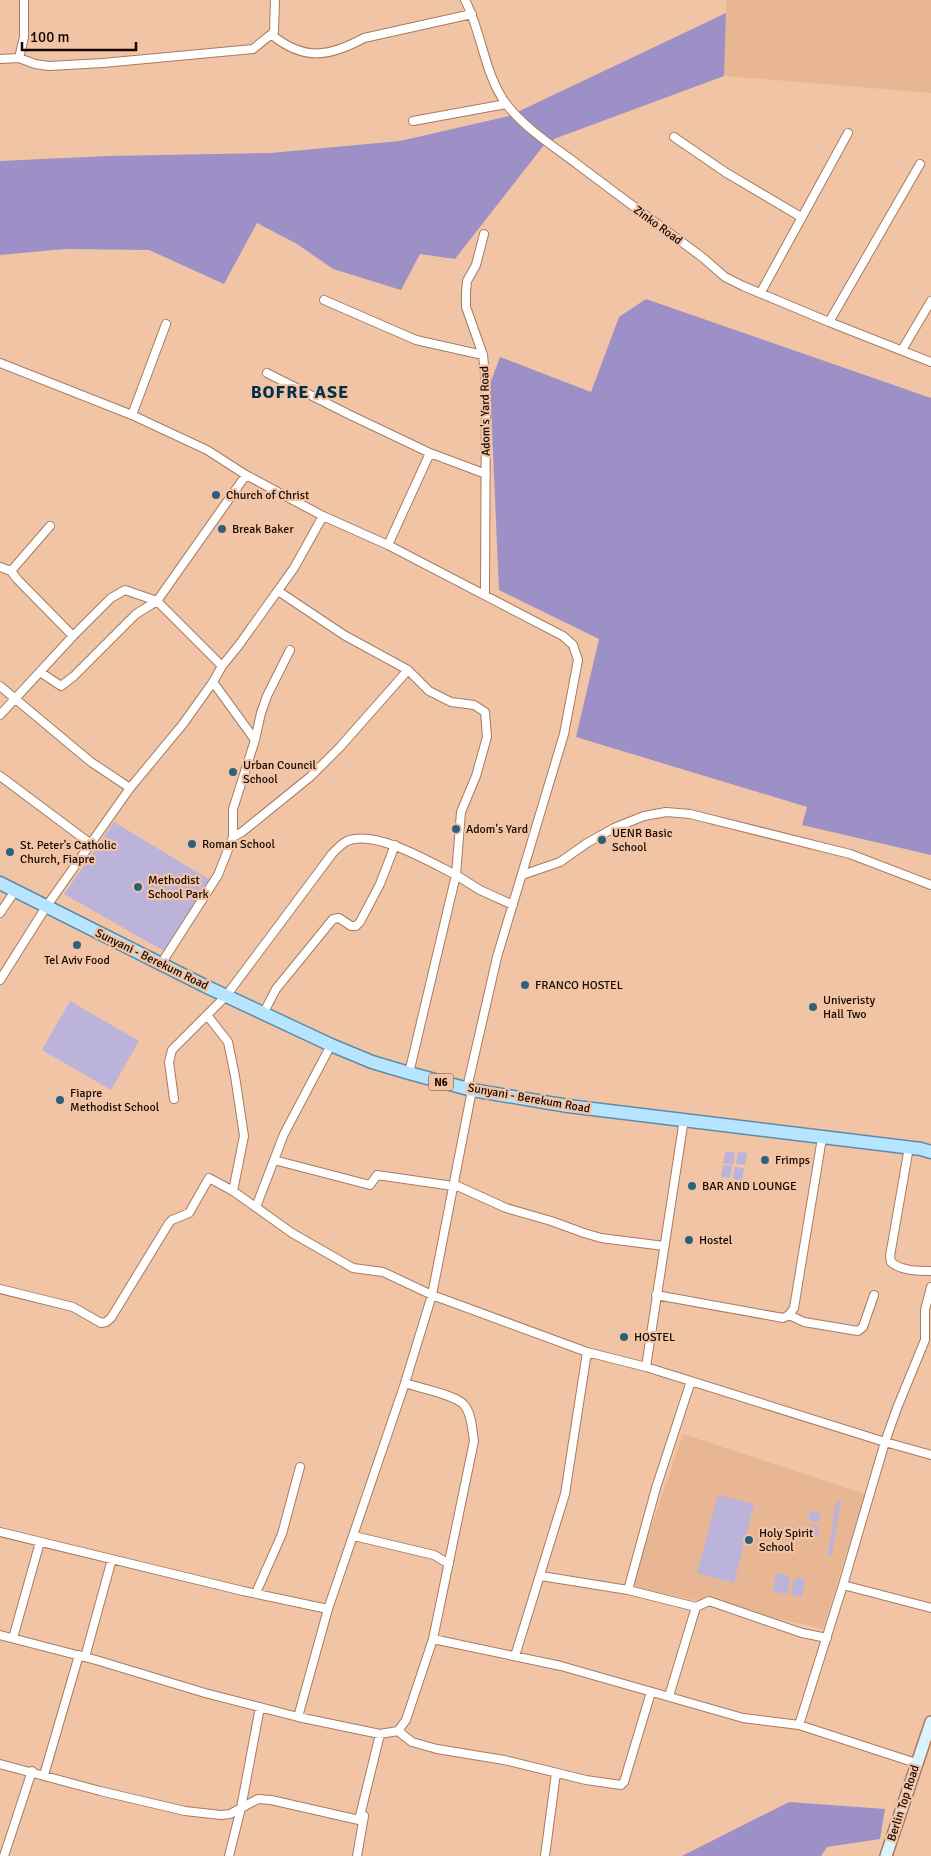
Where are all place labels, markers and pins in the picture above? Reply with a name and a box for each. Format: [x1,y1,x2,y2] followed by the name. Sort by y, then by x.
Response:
[226,488,309,503] place label: Church of Christ
[210,489,222,501] marker: Church of Christ
[232,522,294,537] place label: Break Baker
[216,523,228,535] marker: Break Baker
[243,758,317,787] place label: Urban Council School
[227,766,239,778] marker: Urban Council School
[466,822,528,837] place label: Adom's Yard
[450,823,462,835] marker: Adom's Yard
[612,826,673,855] place label: UENR Basic School
[596,834,608,846] marker: UENR Basic School
[202,837,275,852] place label: Roman School
[20,838,117,867] place label: St. Peter's Catholic Church, Fiapre
[186,838,198,850] marker: Roman School
[4,846,16,858] marker: St. Peter's Catholic Church, Fiapre
[148,873,209,902] place label: Methodist School Park
[132,881,144,893] marker: Methodist School Park
[71,939,83,951] marker: Tel Aviv Food
[44,953,110,968] place label: Tel Aviv Food
[535,978,623,993] place label: FRANCO HOSTEL
[519,979,531,991] marker: FRANCO HOSTEL
[823,993,875,1022] place label: Univeristy Hall Two
[807,1001,819,1013] marker: Univeristy Hall Two
[70,1086,160,1115] place label: Fiapre Methodist School
[54,1094,66,1106] marker: Fiapre Methodist School
[775,1153,810,1168] place label: Frimps
[759,1154,771,1166] marker: Frimps
[702,1179,797,1194] place label: BAR AND LOUNGE
[686,1180,698,1192] marker: BAR AND LOUNGE
[699,1233,733,1248] place label: Hostel
[683,1234,695,1246] marker: Hostel
[634,1330,675,1345] place label: HOSTEL
[618,1331,630,1343] marker: HOSTEL
[759,1526,813,1555] place label: Holy Spirit School
[743,1534,755,1546] marker: Holy Spirit School

